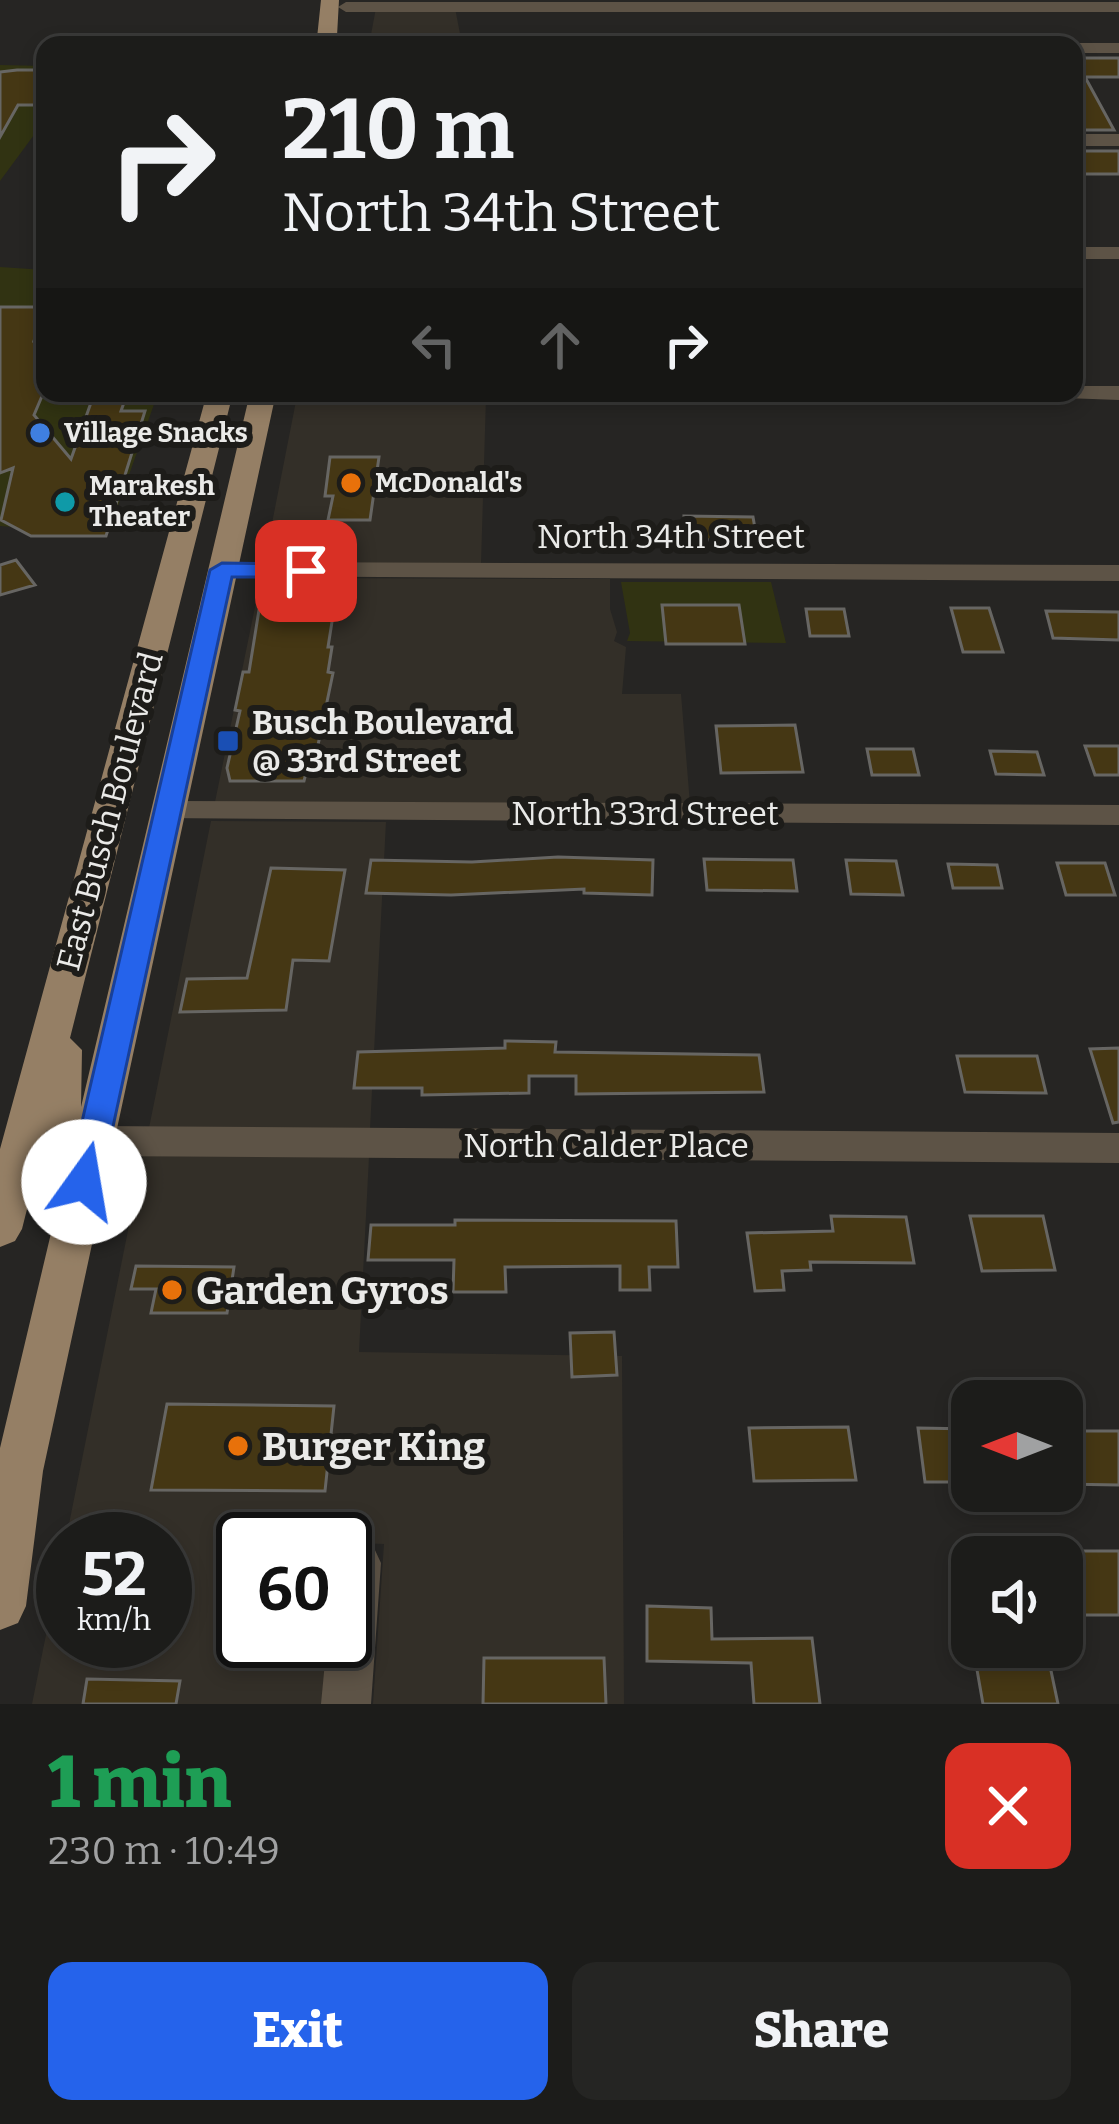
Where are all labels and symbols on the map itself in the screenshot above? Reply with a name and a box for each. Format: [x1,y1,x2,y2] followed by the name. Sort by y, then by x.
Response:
[64,417,248,449] place label: Village Snacks
[27,420,53,446] marker: Village Snacks
[375,467,522,499] place label: McDonald's
[89,470,215,533] place label: Marakesh Theater
[338,470,364,496] marker: McDonald's
[52,489,78,515] marker: Marakesh Theater
[537,517,805,557] street label: North 34th Street
[255,520,357,622] pin
[48,648,172,975] street label: East Busch Boulevard
[252,703,514,781] place label: Busch Boulevard @ 33rd Street
[215,728,241,754] marker: Busch Boulevard @ 33rd Street
[511,794,779,834] street label: North 33rd Street
[21,1119,147,1245] position arrow
[463,1126,749,1166] street label: North Calder Place
[196,1268,449,1314] place label: Garden Gyros
[159,1277,185,1303] marker: Garden Gyros
[951,1380,1083,1512] north arrow
[262,1424,485,1470] place label: Burger King
[225,1433,251,1459] marker: Burger King
[216,1512,372,1668] speed limit sign: 60

